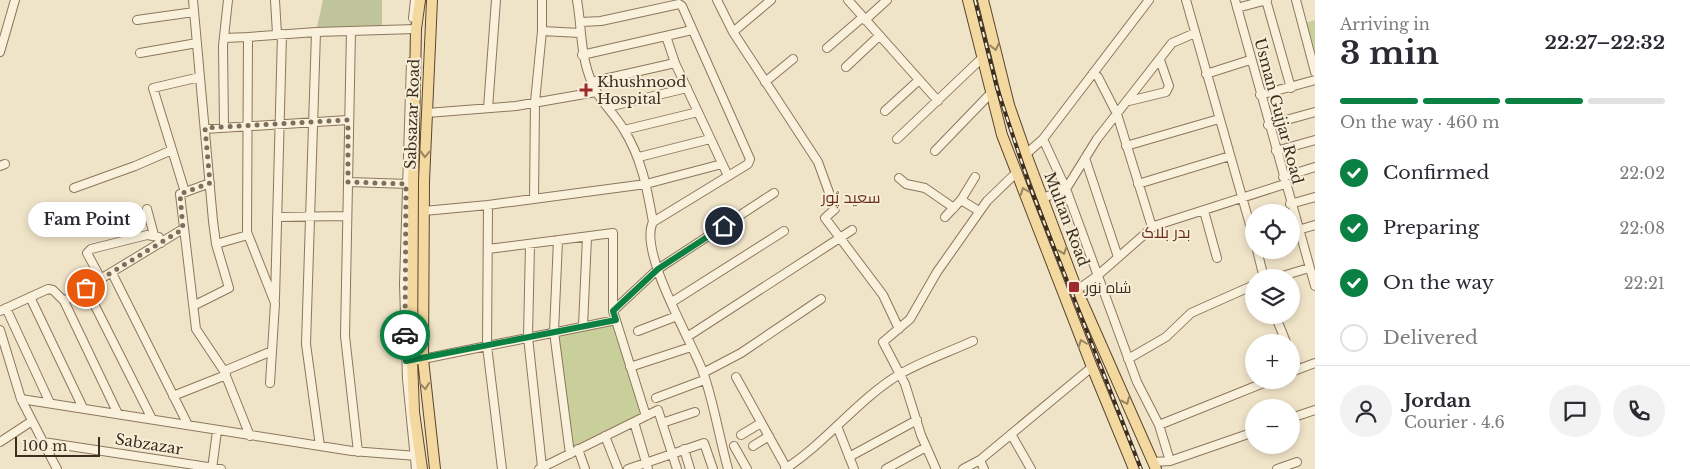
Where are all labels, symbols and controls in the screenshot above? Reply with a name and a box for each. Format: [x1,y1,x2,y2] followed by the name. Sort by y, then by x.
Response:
[1340,14,1430,34] text: Arriving in
[1545,31,1665,54] text: 22:27–22:32
[1340,33,1439,73] text: 3 min
[1250,36,1308,186] street label: Usman Gujjar Road
[989,43,1000,52] one-way arrow
[401,58,423,170] street label: Sabsazar Road
[597,72,686,108] place label: Khushnood Hospital
[579,83,593,97] marker: Khushnood Hospital
[1340,112,1499,132] text: On the way · 460 m
[420,150,431,158] one-way arrow
[1340,159,1368,187] icon: check
[1383,161,1489,184] text: Confirmed
[1619,163,1665,183] text: 22:02
[1040,169,1094,269] street label: Multan Road
[821,187,881,209] district label: سعید پُور
[1020,187,1030,196] one-way arrow
[27,203,145,238] callout: Fam Point
[1245,204,1300,454] map controls
[1245,204,1300,259] button: locate
[703,205,745,247] pin
[44,209,130,229] text: Fam Point
[710,212,738,240] icon: home
[1340,214,1368,242] icon: check
[1383,216,1479,239] text: Preparing
[1620,218,1665,238] text: 22:08
[1141,222,1191,242] district label: بدر بلاک
[1057,246,1067,255] one-way arrow
[65,267,107,309] pin
[1245,269,1300,324] button: layers
[1340,269,1368,297] icon: check
[1383,271,1494,294] text: On the way
[1624,273,1665,293] text: 22:21
[72,274,100,302] icon: bag
[1084,278,1132,297] place label: شاہ نور
[1067,280,1081,294] marker: شاہ نور
[380,310,430,360] courier
[391,321,419,349] icon: car
[1383,326,1478,349] text: Delivered
[1245,334,1300,389] button: +
[1078,339,1088,348] one-way arrow
[419,382,430,390] one-way arrow
[1340,385,1392,437] button: person
[1549,385,1601,437] button: chat
[1613,385,1665,437] button: phone
[1404,389,1471,412] text: Jordan
[1120,396,1131,405] one-way arrow
[1245,399,1300,454] button: −
[1404,412,1505,432] text: Courier · 4.6
[114,429,185,459] street label: Sabzazar
[15,434,100,457] scale bar
[22,437,67,455] text: 100 m

